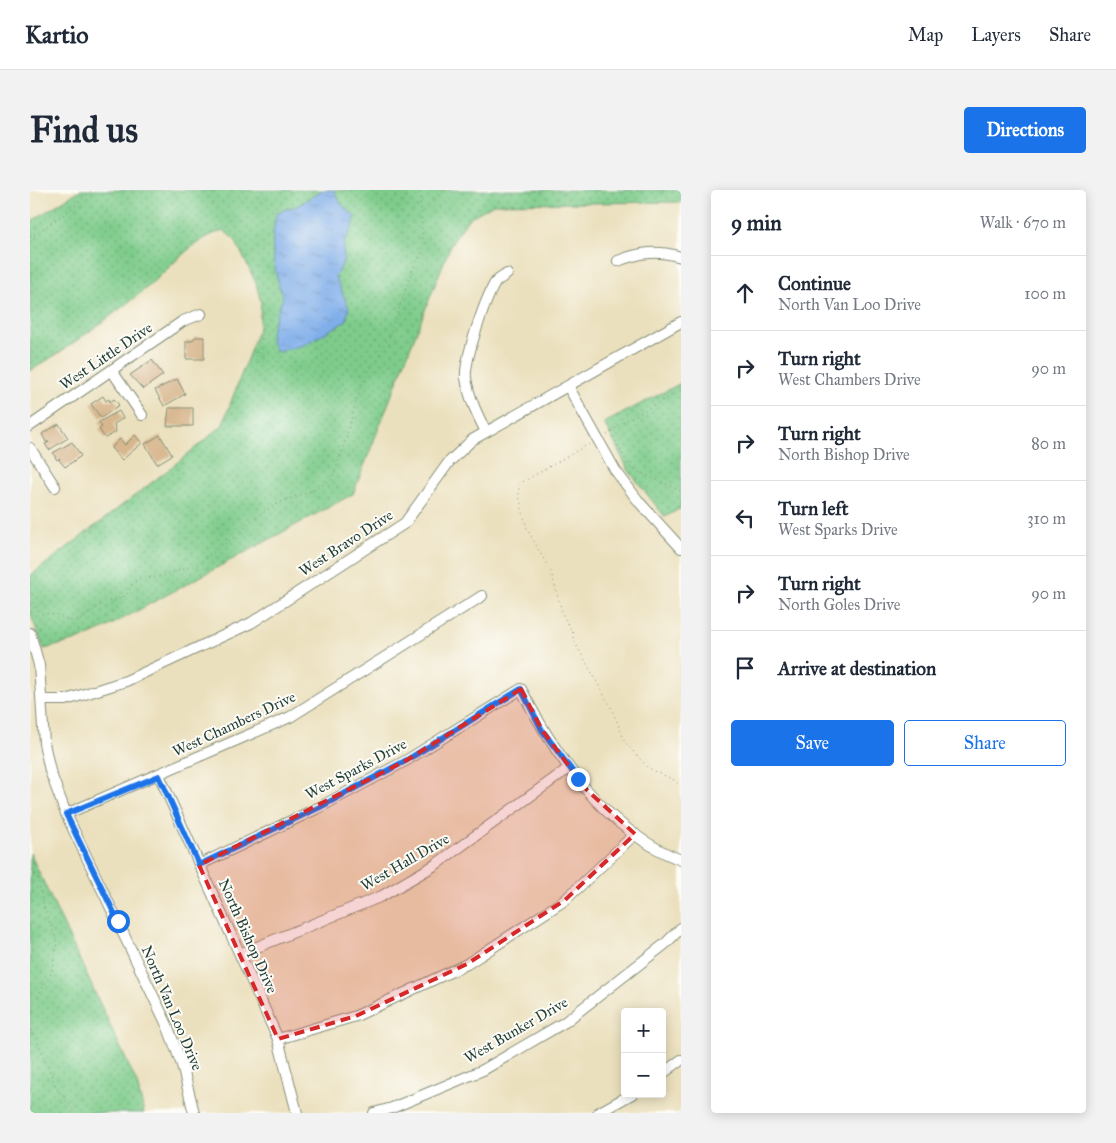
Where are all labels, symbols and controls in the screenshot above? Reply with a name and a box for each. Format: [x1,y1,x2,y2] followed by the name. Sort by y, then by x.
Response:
[25,20,88,50] text: Kartio
[908,24,943,46] text: Map
[971,24,1021,46] text: Layers
[1049,24,1091,46] text: Share
[964,107,1086,153] button: Directions
[30,109,138,152] text: Find us
[731,210,782,236] text: 9 min
[980,213,1066,232] text: Walk · 670 m
[778,272,851,295] text: Continue
[731,279,759,307] icon: ahead
[1024,284,1066,303] text: 100 m
[778,295,921,314] text: North Van Loo Drive
[56,318,156,394] street label: West Little Drive
[778,347,861,370] text: Turn right
[731,354,759,382] icon: right
[1031,359,1066,378] text: 90 m
[778,370,921,389] text: West Chambers Drive
[778,422,861,445] text: Turn right
[731,429,759,457] icon: right
[1031,434,1066,453] text: 80 m
[778,445,910,464] text: North Bishop Drive
[778,497,848,520] text: Turn left
[731,504,759,532] icon: left
[296,506,396,580] street label: West Bravo Drive
[1027,509,1066,528] text: 310 m
[778,520,898,539] text: West Sparks Drive
[778,572,861,595] text: Turn right
[731,579,759,607] icon: right
[1031,584,1066,603] text: 90 m
[778,595,900,614] text: North Goles Drive
[731,654,759,682] icon: arrive
[778,657,936,680] text: Arrive at destination
[170,688,298,760] street label: West Chambers Drive
[731,720,894,766] button: Save
[904,720,1066,766] button: Share
[302,735,410,803] street label: West Sparks Drive
[567,768,590,791] route end
[358,829,452,895] street label: West Hall Drive
[215,876,281,996] street label: North Bishop Drive
[107,910,130,933] route start
[138,943,206,1073] street label: North Van Loo Drive
[461,993,571,1067] street label: West Bunker Drive
[621,1008,666,1098] map controls
[621,1008,666,1053] button: +
[621,1053,666,1098] button: −

